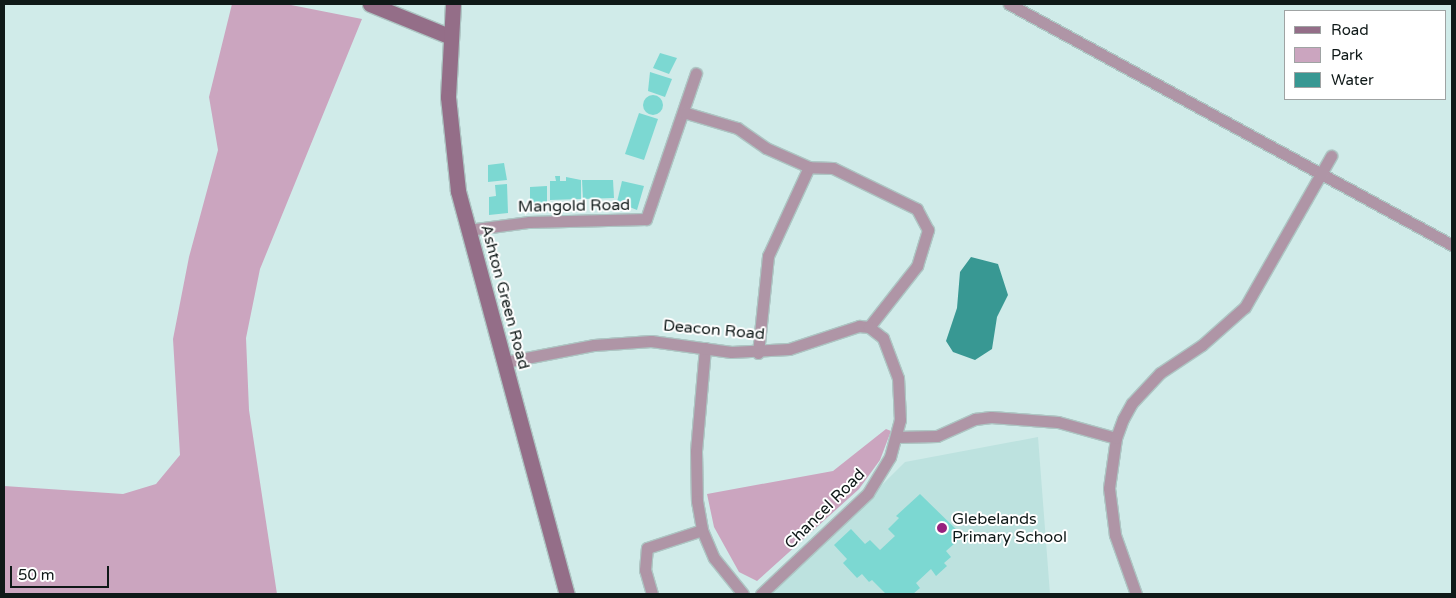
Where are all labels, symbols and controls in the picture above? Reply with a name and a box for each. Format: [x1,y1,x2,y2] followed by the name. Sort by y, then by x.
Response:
[1284,10,1446,100] legend
[1331,21,1369,39] text: Road
[1331,46,1363,64] text: Park
[1331,71,1374,89] text: Water
[518,195,630,217] street label: Mangold Road
[476,223,534,371] street label: Ashton Green Road
[662,316,766,344] street label: Deacon Road
[781,465,869,553] street label: Chancel Road
[952,509,1067,547] place label: Glebelands Primary School
[936,522,948,534] marker: Glebelands Primary School
[12,556,111,588] scale bar
[18,566,55,584] text: 50 m

